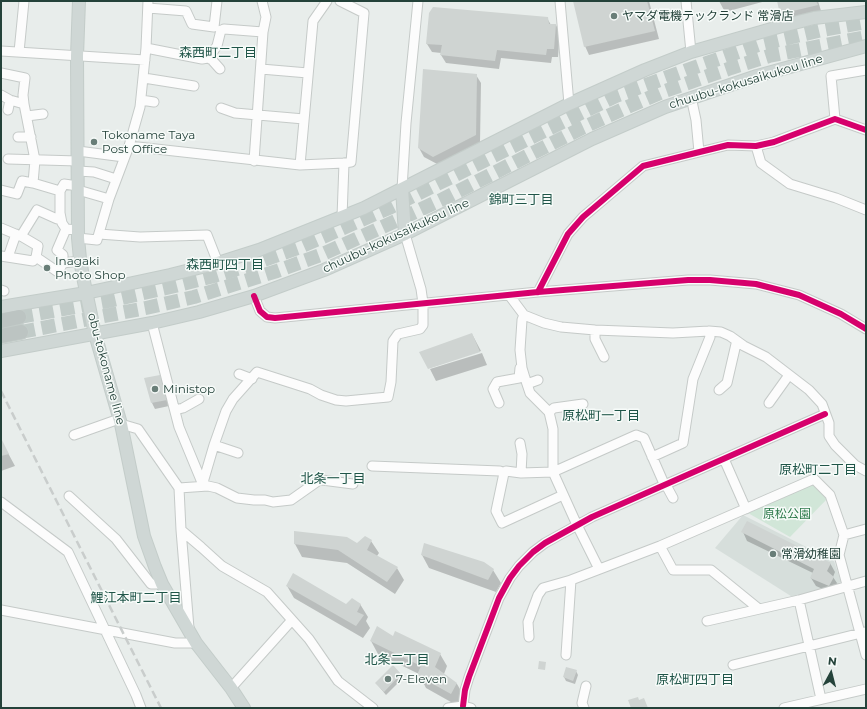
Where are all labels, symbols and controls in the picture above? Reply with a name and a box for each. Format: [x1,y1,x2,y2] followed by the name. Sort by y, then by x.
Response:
[622,9,793,23] place label: ヤマダ電機テックランド 常滑店
[609,11,619,21] marker: ヤマダ電機テックランド 常滑店
[179,45,257,61] district label: 森西町二丁目
[667,52,825,112] street label: chuubu-kokusaikukou line
[102,128,195,156] place label: Tokoname Taya Post Office
[89,137,99,147] marker: Tokoname Taya Post Office
[489,192,553,208] district label: 錦町三丁目
[320,196,472,276] street label: chuubu-kokusaikukou line
[55,254,126,282] place label: Inagaki Photo Shop
[186,257,264,273] district label: 森西町四丁目
[42,263,52,273] marker: Inagaki Photo Shop
[84,312,128,426] street label: obu-tokoname line
[163,382,215,396] place label: Ministop
[150,384,160,394] marker: Ministop
[562,408,640,424] district label: 原松町一丁目
[779,462,857,478] district label: 原松町二丁目
[301,471,365,487] district label: 北条一丁目
[763,507,811,521] park label: 原松公園
[781,547,841,561] place label: 常滑幼稚園
[768,549,778,559] marker: 常滑幼稚園
[91,590,181,606] district label: 鯉江本町二丁目
[365,652,429,668] district label: 北条二丁目
[811,653,851,693] north arrow
[827,654,838,669] text: N
[396,672,447,686] place label: 7-Eleven
[656,672,734,688] district label: 原松町四丁目
[383,674,393,684] marker: 7-Eleven

